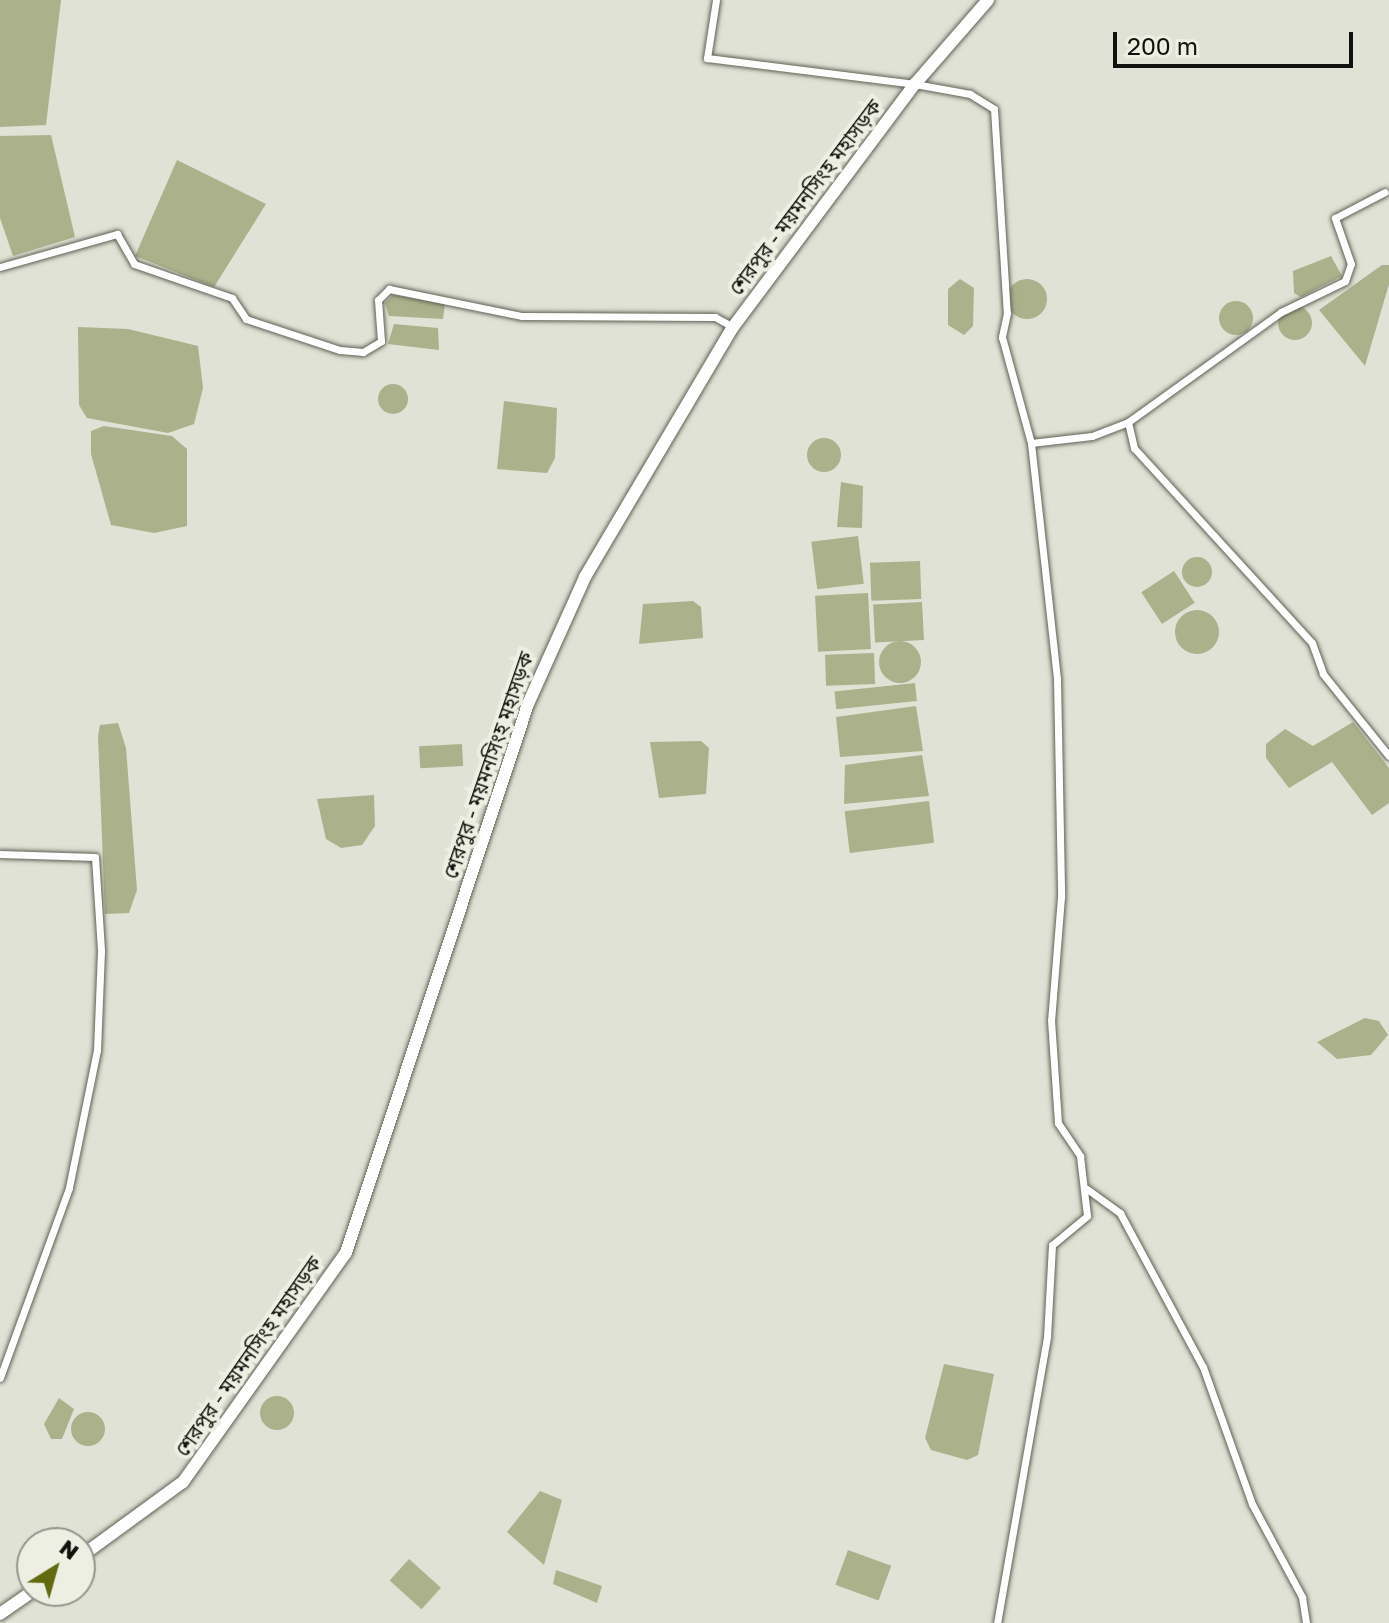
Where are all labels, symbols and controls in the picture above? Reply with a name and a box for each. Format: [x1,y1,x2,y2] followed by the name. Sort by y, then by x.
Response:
[1117,16,1357,66] scale bar
[1127,31,1198,60] text: 200 m
[724,95,886,299] street label: শেরপুর - ময়মনসিংহ মহাসড়ক
[438,649,538,881] street label: শেরপুর - ময়মনসিংহ মহাসড়ক
[170,1252,326,1460] street label: শেরপুর - ময়মনসিংহ মহাসড়ক
[16,1527,96,1607] north arrow
[55,1533,84,1565] text: N

